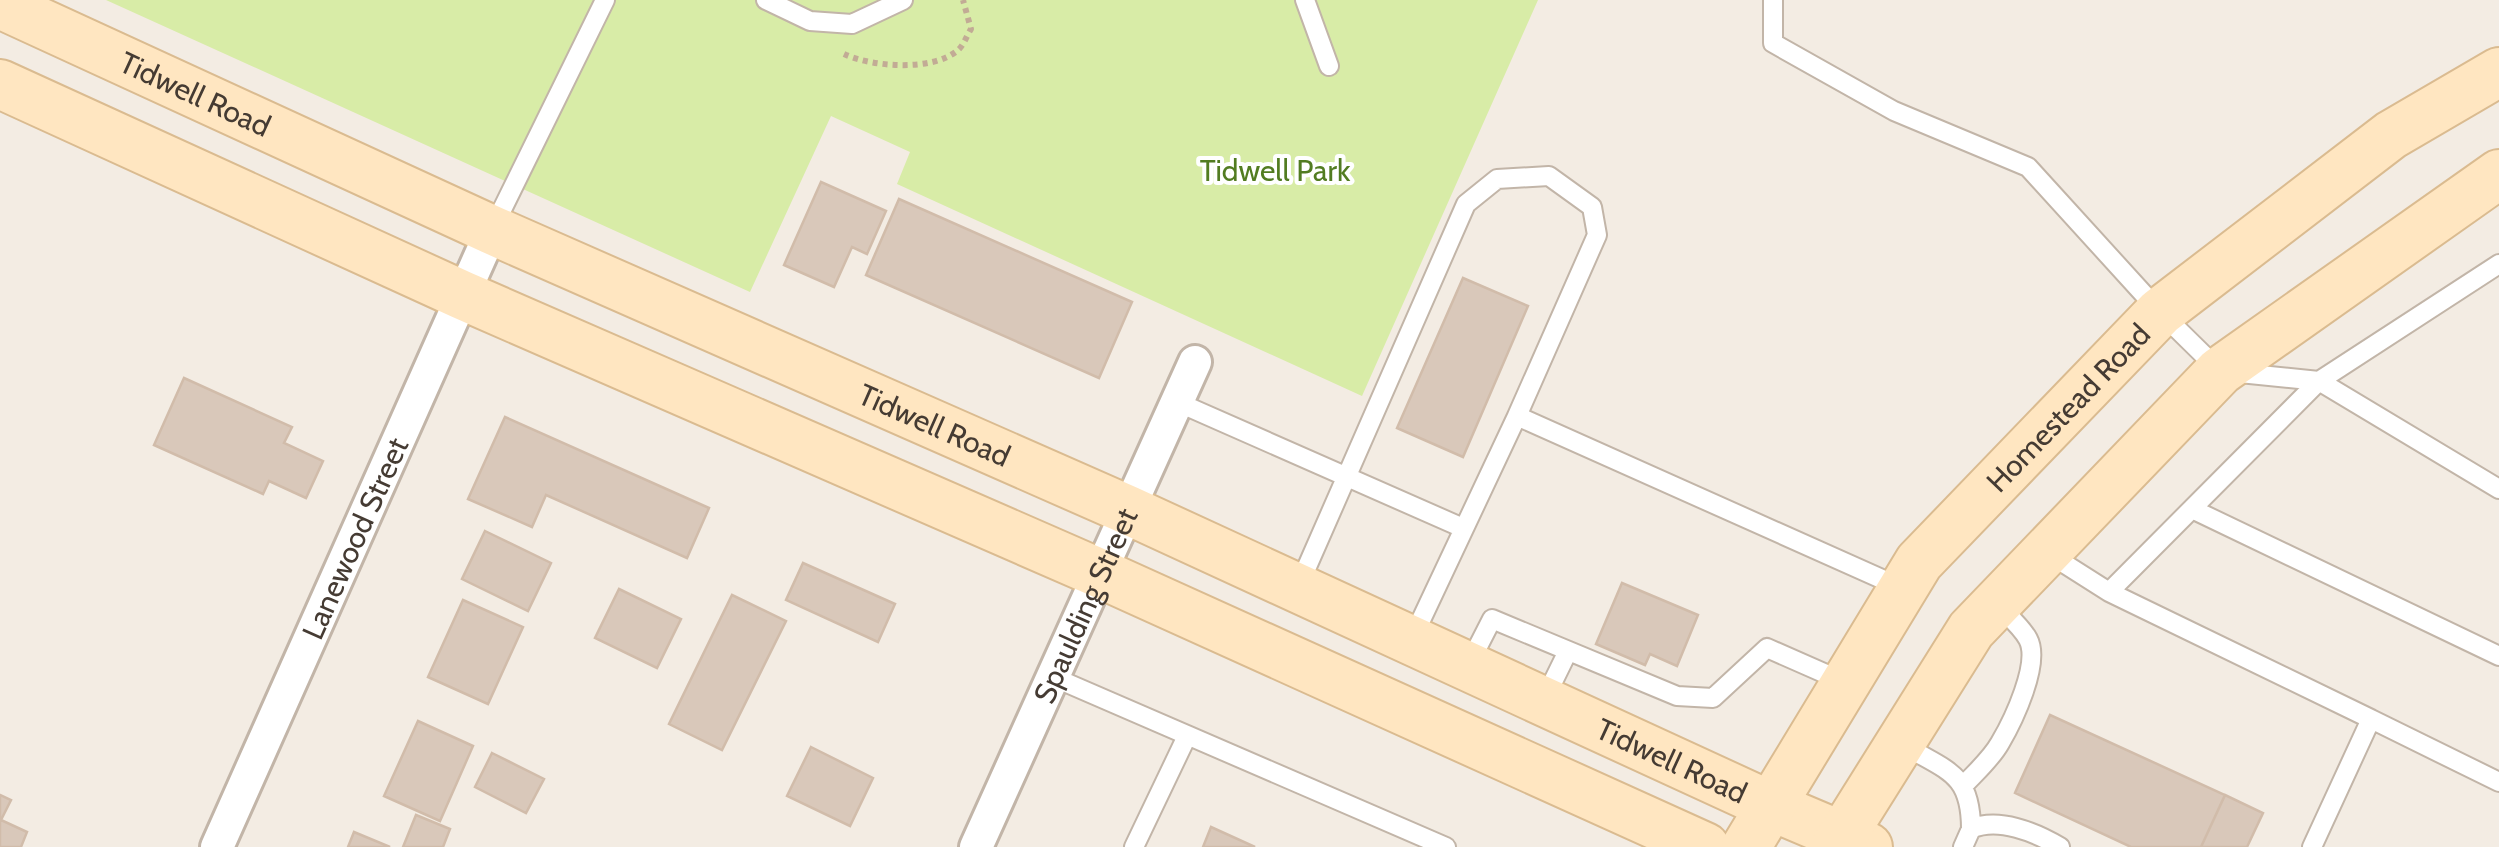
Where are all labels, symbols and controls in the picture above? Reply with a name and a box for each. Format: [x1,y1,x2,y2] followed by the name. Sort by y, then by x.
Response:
[114,43,277,144] street label: Tidwell Road
[1200,152,1351,189] park label: Tidwell Park
[1978,316,2157,499] street label: Homestead Road
[853,375,1016,474] street label: Tidwell Road
[294,432,416,645] street label: Lanewood Street
[1025,502,1145,709] street label: Spaulding Street
[1591,710,1753,811] street label: Tidwell Road

